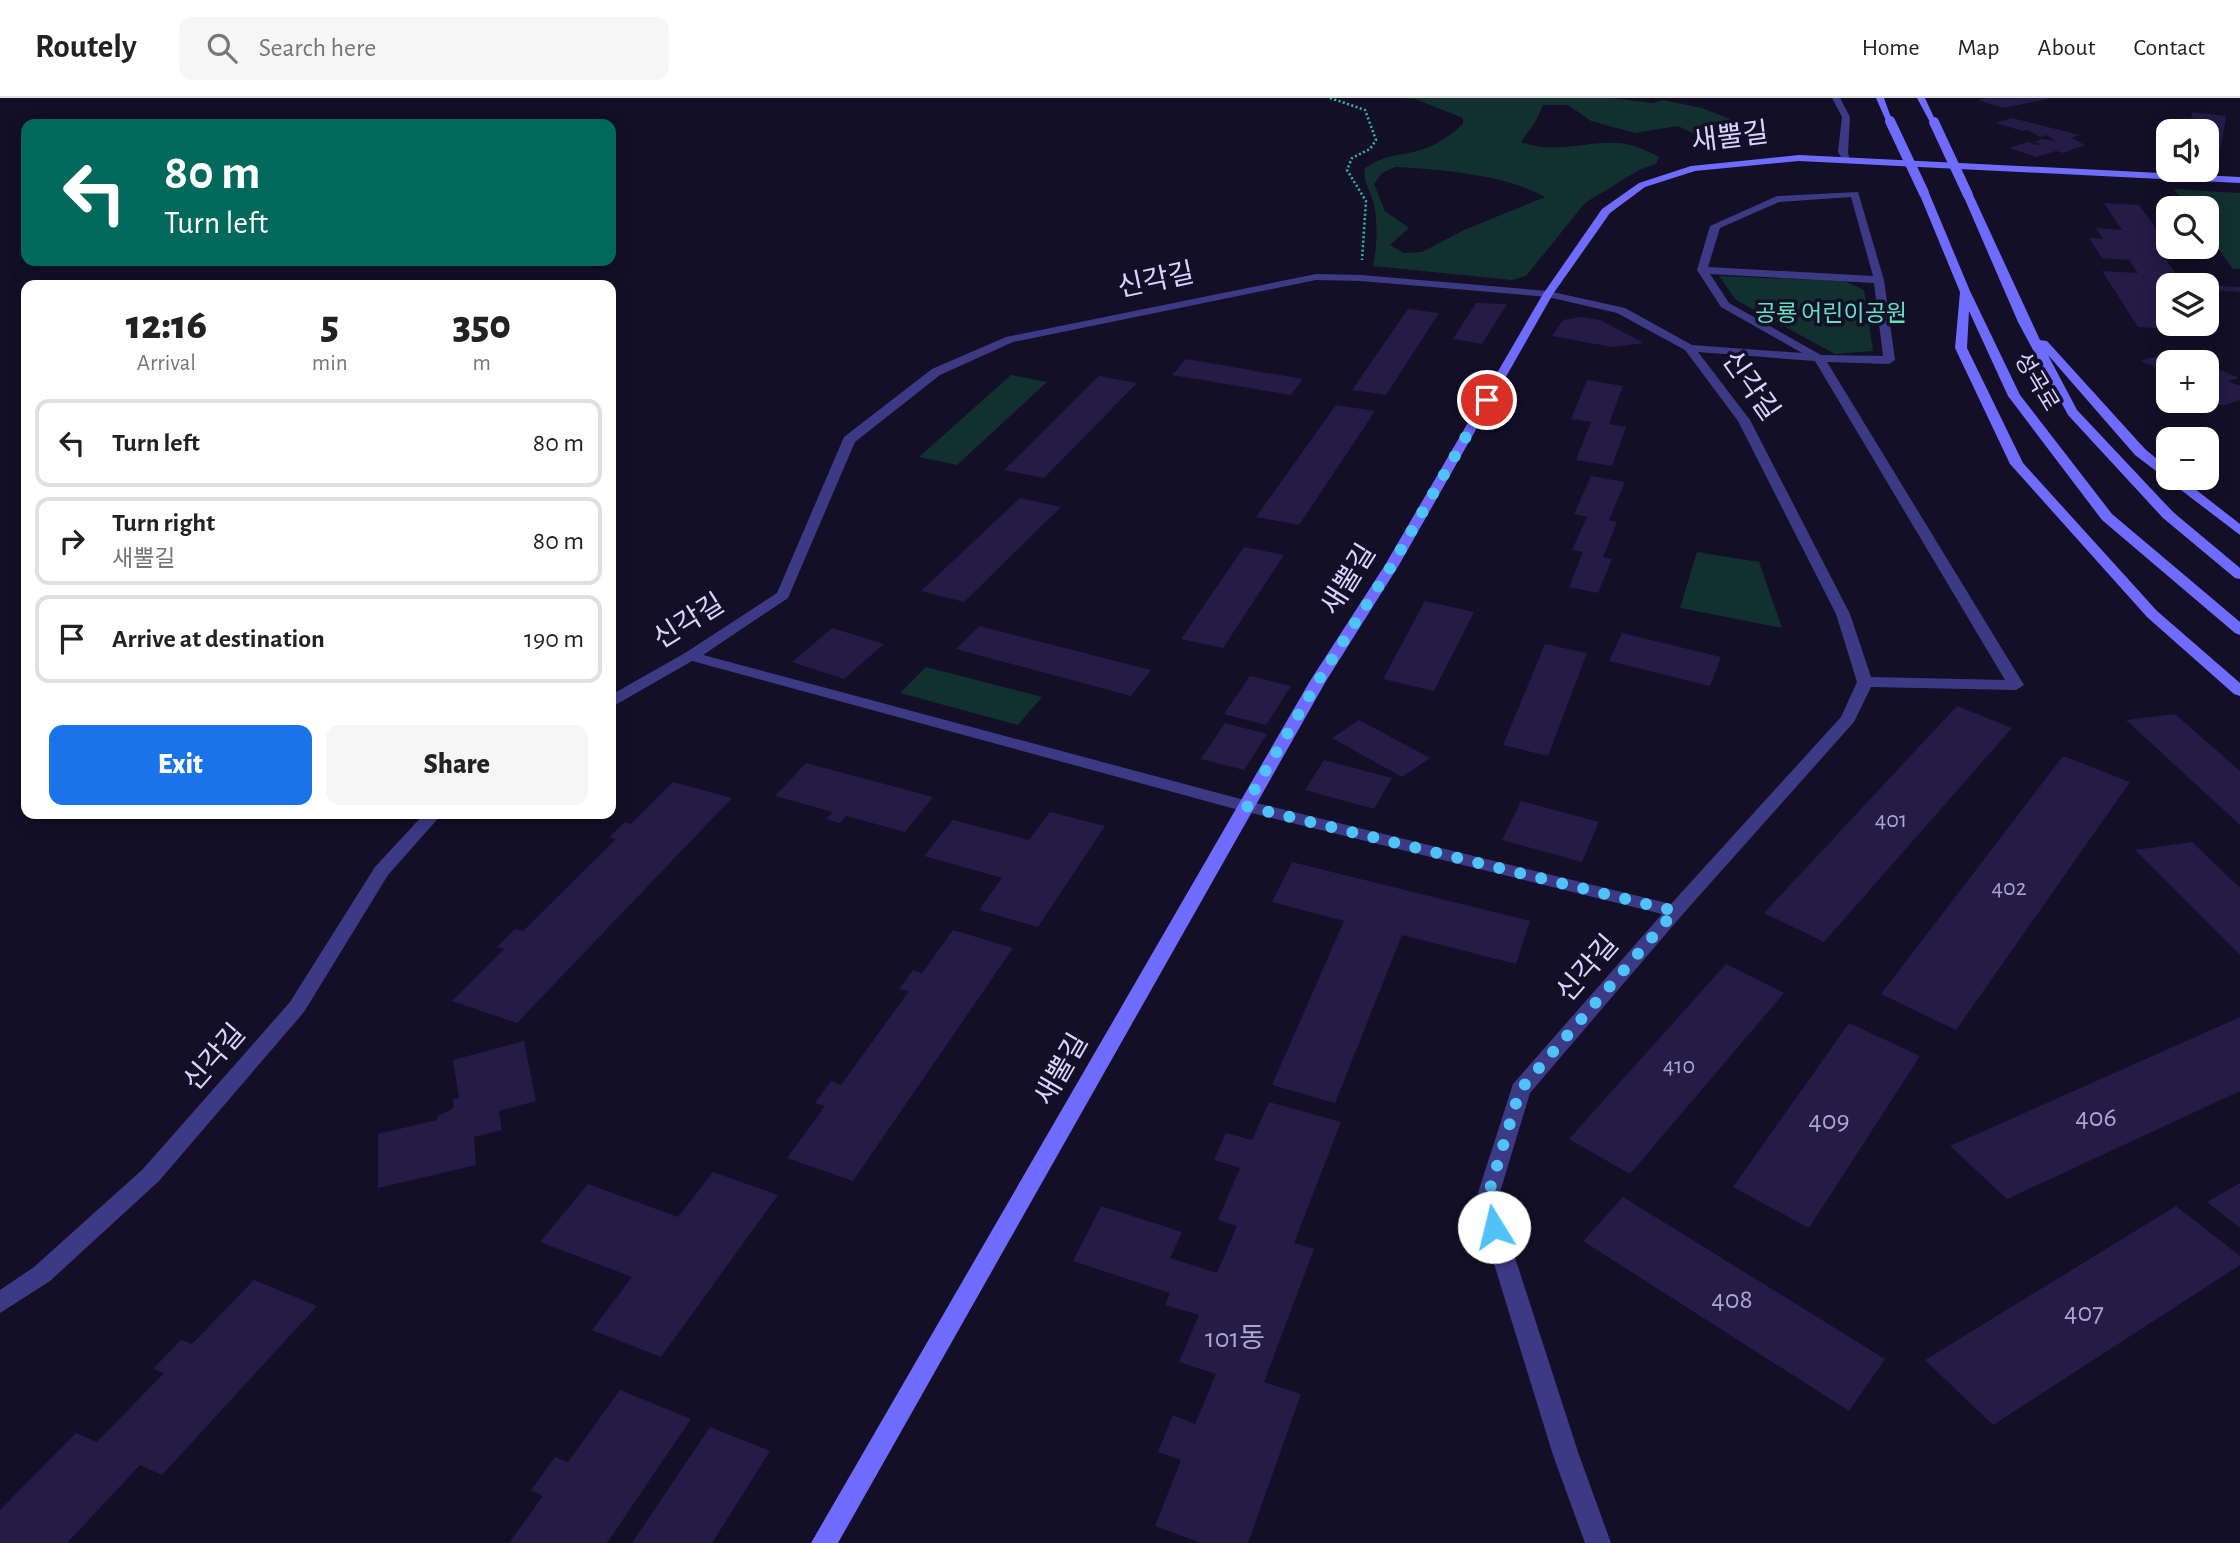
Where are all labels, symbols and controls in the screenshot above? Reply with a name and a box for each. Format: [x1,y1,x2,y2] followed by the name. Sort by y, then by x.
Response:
[179,17,669,80] search box
[203,29,241,67] icon: search
[35,31,137,64] text: Routely
[259,35,376,61] text: Search here
[1862,36,1920,60] text: Home
[1958,36,2000,60] text: Map
[2038,36,2095,60] text: About
[2133,36,2205,60] text: Contact
[1690,117,1770,157] street label: 새뿔길
[2156,119,2219,490] map controls
[2156,119,2219,182] button: sound
[49,147,140,238] icon: left
[164,149,261,198] text: 80 m
[2156,196,2219,259] button: search
[164,207,268,239] text: Turn left
[1115,257,1197,303] street label: 신각길
[2156,273,2219,336] button: layers
[1755,301,1907,326] park label: 공룡 어린이공원
[126,304,207,346] text: 12:16
[321,304,339,346] text: 5
[452,304,511,346] text: 350
[1716,345,1785,426] street label: 신각길
[2010,348,2064,415] street label: 성곡로
[2156,350,2219,413] button: +
[137,352,196,375] text: Arrival
[312,352,348,375] text: min
[473,352,491,375] text: m
[1457,370,1517,430] pin
[1468,381,1506,419] icon: arrive
[53,424,91,462] icon: left
[2156,427,2219,490] button: −
[112,430,200,456] text: Turn left
[533,430,584,456] text: 80 m
[112,510,215,536] text: Turn right
[53,522,91,560] icon: right
[533,528,584,554] text: 80 m
[1315,539,1381,620] street label: 새뿔길
[112,548,175,571] text: 새뿔길
[648,588,729,654] street label: 신각길
[53,620,91,658] icon: arrive
[112,626,325,652] text: Arrive at destination
[524,626,584,652] text: 190 m
[49,725,312,805] button: Exit
[326,725,588,805] button: Share
[1875,808,1907,832] house number: 401
[1991,876,2027,900] house number: 402
[1551,929,1624,1007] street label: 신각길
[178,1018,251,1096] street label: 신각길
[1029,1029,1093,1110] street label: 새뿔길
[1663,1054,1695,1078] house number: 410
[2075,1104,2117,1132] house number: 406
[1808,1107,1850,1135] house number: 409
[1457,1190,1531,1264] position arrow
[1711,1286,1753,1314] house number: 408
[2064,1299,2104,1327] house number: 407
[1205,1325,1265,1353] house number: 101동

